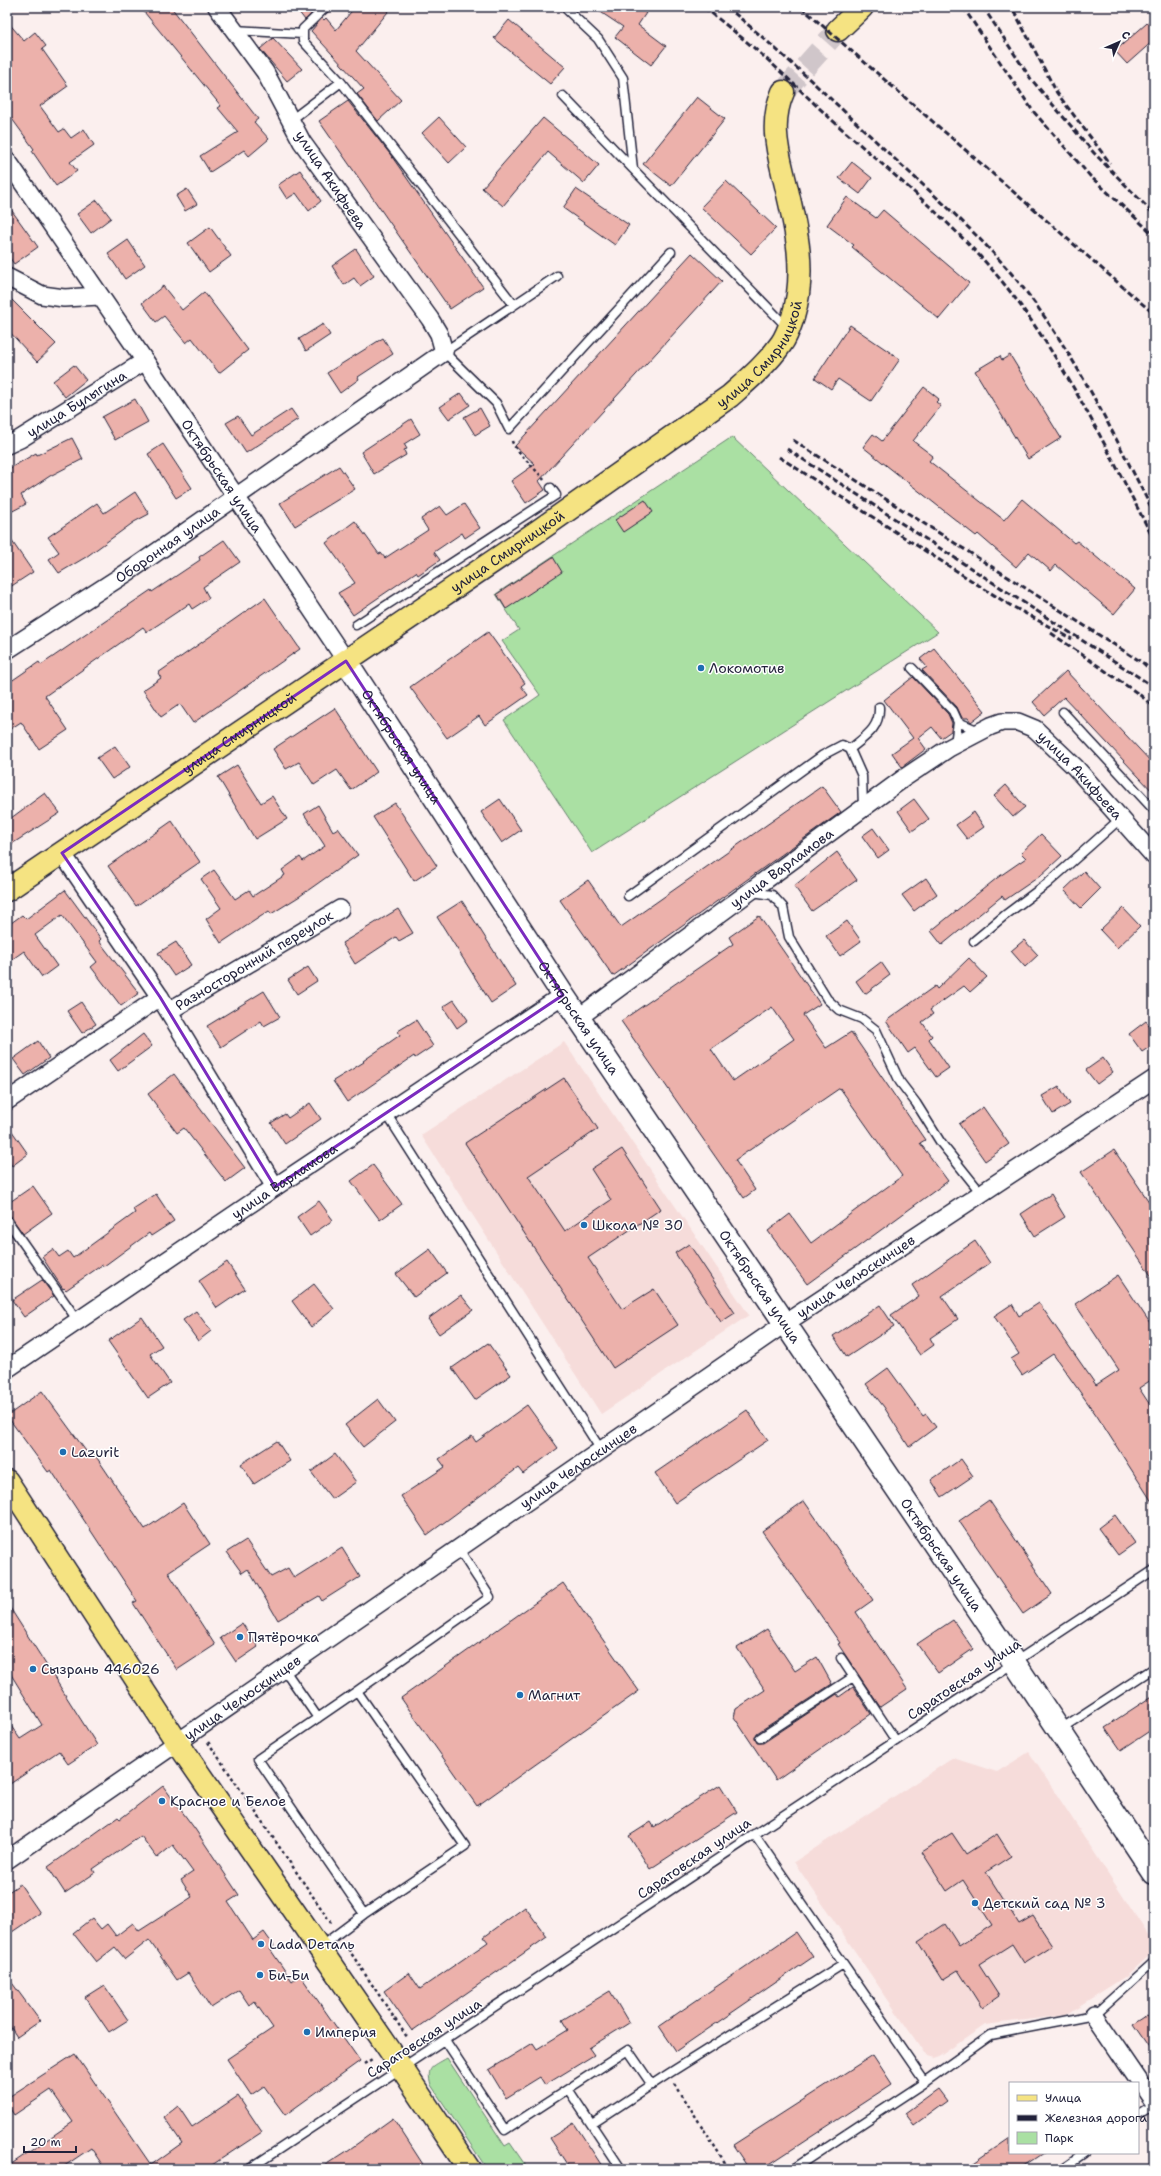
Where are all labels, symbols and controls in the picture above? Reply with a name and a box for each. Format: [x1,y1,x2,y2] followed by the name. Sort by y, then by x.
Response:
[1099,22,1139,62] north arrow
[1118,28,1134,43] text: С
[291,127,371,233] street label: улица Акифьева
[713,299,806,412] street label: улица Смирницкой
[23,366,130,442] street label: улица Булыгина
[177,415,267,536] street label: Октябрьская улица
[112,502,223,587] street label: Оборонная улица
[447,506,568,597] street label: улица Смирницкой
[709,659,784,677] place label: Локомотив
[696,663,706,673] marker: Локомотив
[358,686,446,808] street label: Октябрьская улица
[178,688,299,778] street label: улица Смирницкой
[1034,727,1127,824] street label: улица Акифьева
[727,824,837,912] street label: улица Варламова
[172,906,337,1014] street label: Разносторонний переулок
[534,957,623,1078] street label: Октябрьская улица
[228,1139,341,1223] street label: улица Варламова
[592,1216,683,1234] place label: Школа № 30
[579,1220,589,1230] marker: Школа № 30
[715,1226,805,1347] street label: Октябрьская улица
[793,1231,918,1322] street label: улица Челюскинцев
[516,1419,640,1513] street label: улица Челюскинцев
[71,1443,119,1461] place label: Lazurit
[58,1447,68,1457] marker: Lazurit
[897,1494,986,1615] street label: Октябрьская улица
[248,1628,319,1646] place label: Пятёрочка
[235,1632,245,1642] marker: Пятёрочка
[904,1634,1024,1724] street label: Саратовская улица
[180,1651,304,1744] street label: улица Челюскинцев
[41,1660,160,1678] place label: Сызрань 446026
[28,1664,38,1674] marker: Сызрань 446026
[528,1686,581,1704] place label: Магнит
[515,1690,525,1700] marker: Магнит
[170,1792,286,1810] place label: Красное и Белое
[157,1796,167,1806] marker: Красное и Белое
[634,1813,754,1903] street label: Саратовская улица
[983,1894,1106,1912] place label: Детский сад № 3
[970,1898,980,1908] marker: Детский сад № 3
[269,1935,355,1953] place label: Lada Dеталь
[256,1939,266,1949] marker: Lada Dеталь
[268,1966,309,1984] place label: Би-Би
[255,1970,265,1980] marker: Би-Би
[363,1994,485,2082] street label: Саратовская улица
[315,2023,376,2041] place label: Империя
[302,2027,312,2037] marker: Империя
[1009,2082,1139,2154] legend
[1045,2090,1082,2106] text: Улица
[1045,2110,1148,2126] text: Железная дорога
[24,2128,76,2154] scale bar
[1045,2130,1074,2146] text: Парк
[30,2134,61,2150] text: 20 m

